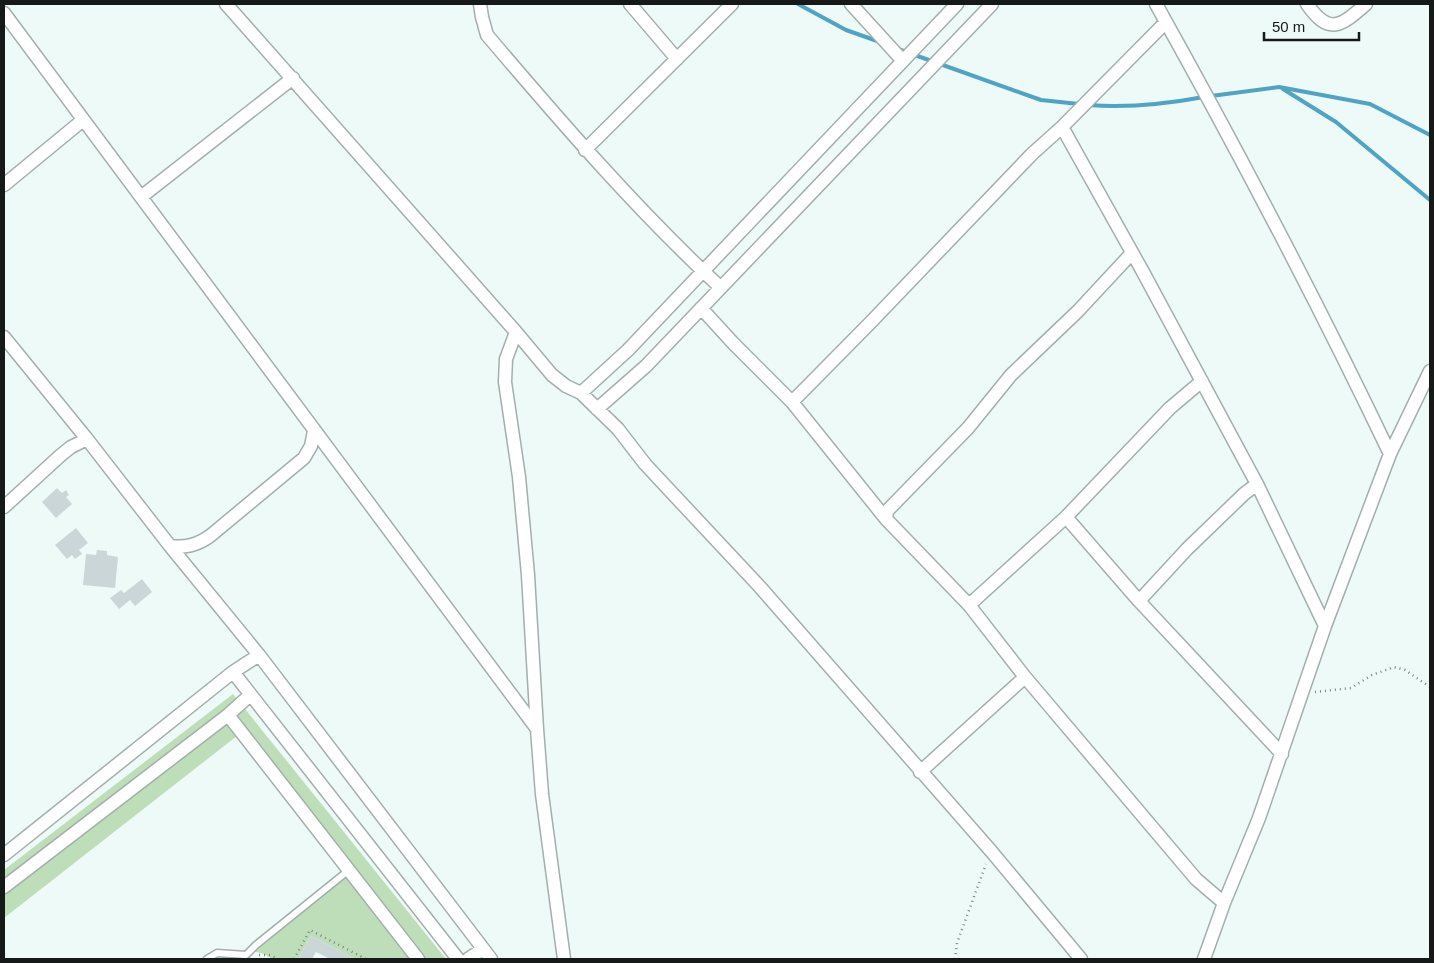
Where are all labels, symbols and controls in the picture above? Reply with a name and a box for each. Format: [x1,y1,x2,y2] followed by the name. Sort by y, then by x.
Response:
[1264,10,1359,42] scale bar
[1272,18,1305,35] text: 50 m

